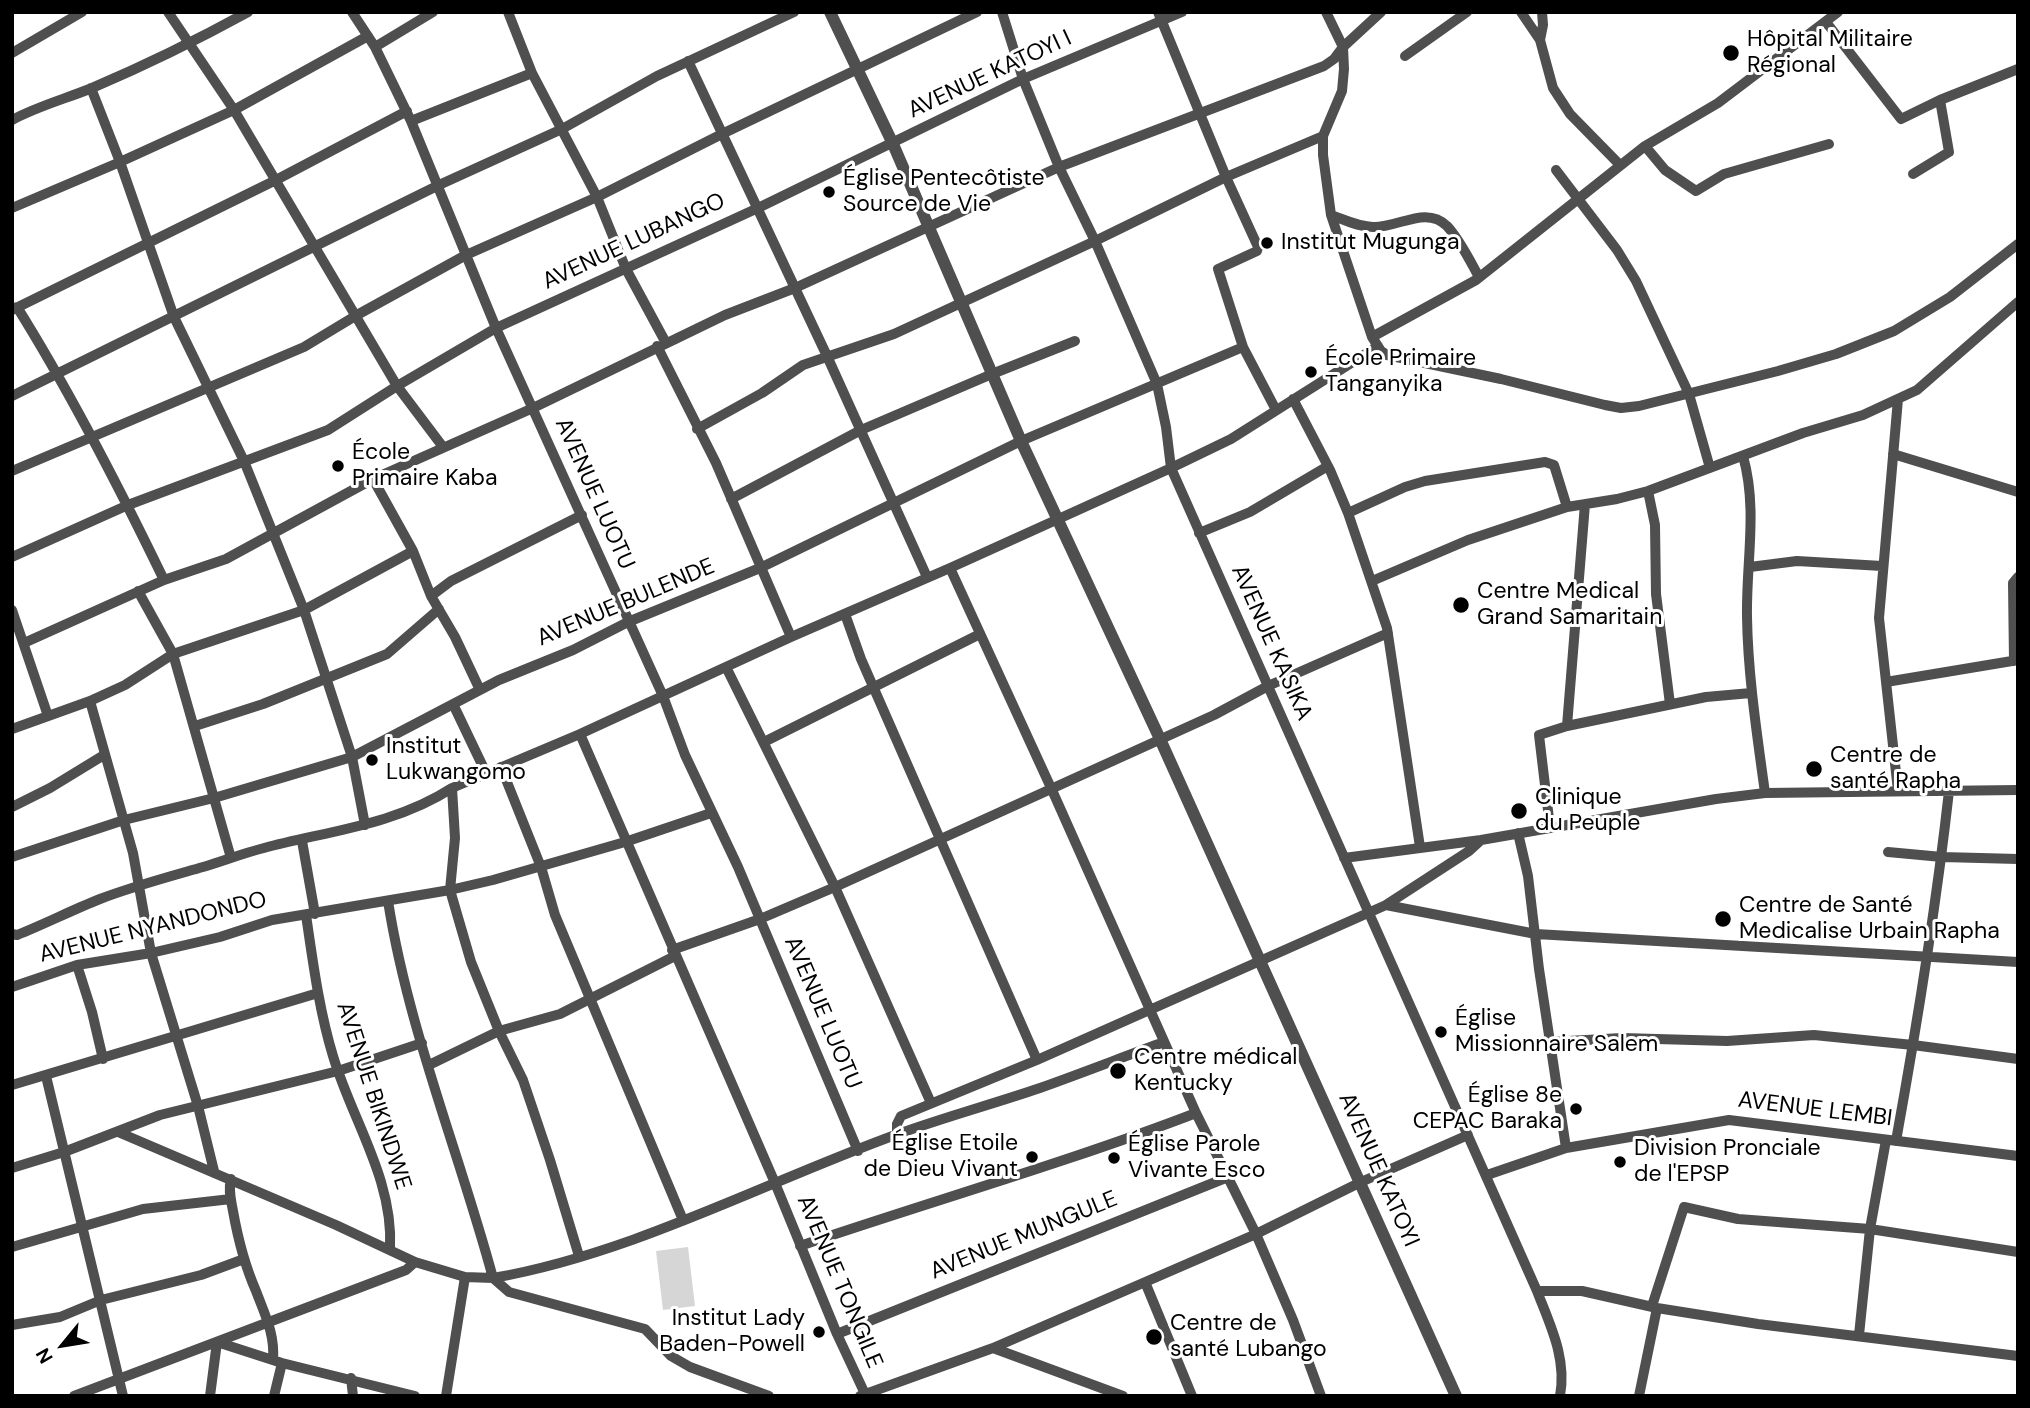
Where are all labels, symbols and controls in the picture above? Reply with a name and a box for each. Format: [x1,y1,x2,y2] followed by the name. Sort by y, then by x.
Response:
[904,25,1076,125] street label: AVENUE KATOYI I
[1747,26,1913,80] place label: Hôpital Militaire Régional
[1721,43,1741,63] marker: Hôpital Militaire Régional
[843,165,1045,219] place label: Église Pentecôtiste Source de Vie
[821,184,837,200] marker: Église Pentecôtiste Source de Vie
[538,188,730,296] street label: AVENUE LUBANGO
[1281,229,1460,257] place label: Institut Mugunga
[1259,235,1275,251] marker: Institut Mugunga
[1325,345,1476,399] place label: École Primaire Tanganyika
[1303,364,1319,380] marker: École Primaire Tanganyika
[548,414,640,574] street label: AVENUE LUOTU
[352,439,497,493] place label: École Primaire Kaba
[330,458,346,474] marker: École Primaire Kaba
[533,553,719,653] street label: AVENUE BULENDE
[1224,561,1318,725] street label: AVENUE KASIKA
[1477,578,1662,632] place label: Centre Medical Grand Samaritain
[1451,595,1471,615] marker: Centre Medical Grand Samaritain
[386,733,526,787] place label: Institut Lukwangomo
[1830,742,1961,796] place label: Centre de santé Rapha
[364,752,380,768] marker: Institut Lukwangomo
[1804,759,1824,779] marker: Centre de santé Rapha
[1535,784,1640,838] place label: Clinique du Peuple
[1509,801,1529,821] marker: Clinique du Peuple
[36,886,270,970] street label: AVENUE NYANDONDO
[1739,892,2000,946] place label: Centre de Santé Medicalise Urbain Rapha
[1713,909,1733,929] marker: Centre de Santé Medicalise Urbain Rapha
[777,933,867,1093] street label: AVENUE LUOTU
[330,999,416,1193] street label: AVENUE BIKINDWE
[1455,1005,1658,1059] place label: Église Missionnaire Salem
[1433,1024,1449,1040] marker: Église Missionnaire Salem
[1134,1044,1297,1098] place label: Centre médical Kentucky
[1108,1061,1128,1081] marker: Centre médical Kentucky
[1413,1082,1562,1136] place label: Église 8e CEPAC Baraka
[1736,1087,1894,1133] street label: AVENUE LEMBI
[1332,1089,1424,1251] street label: AVENUE KATOYI
[1568,1101,1584,1117] marker: Église 8e CEPAC Baraka
[864,1130,1018,1184] place label: Église Etoile de Dieu Vivant
[1128,1131,1265,1185] place label: Église Parole Vivante Esco
[1634,1135,1821,1189] place label: Division Pronciale de l'EPSP
[1024,1149,1040,1165] marker: Église Etoile de Dieu Vivant
[1106,1150,1122,1166] marker: Église Parole Vivante Esco
[1612,1154,1628,1170] marker: Division Pronciale de l'EPSP
[926,1186,1122,1286] street label: AVENUE MUNGULE
[790,1191,888,1373] street label: AVENUE TONGILE
[659,1305,805,1359] place label: Institut Lady Baden-Powell
[28,1310,98,1380] north arrow
[1170,1310,1327,1364] place label: Centre de santé Lubango
[811,1324,827,1340] marker: Institut Lady Baden-Powell
[1144,1327,1164,1347] marker: Centre de santé Lubango
[30,1344,59,1368] text: N

